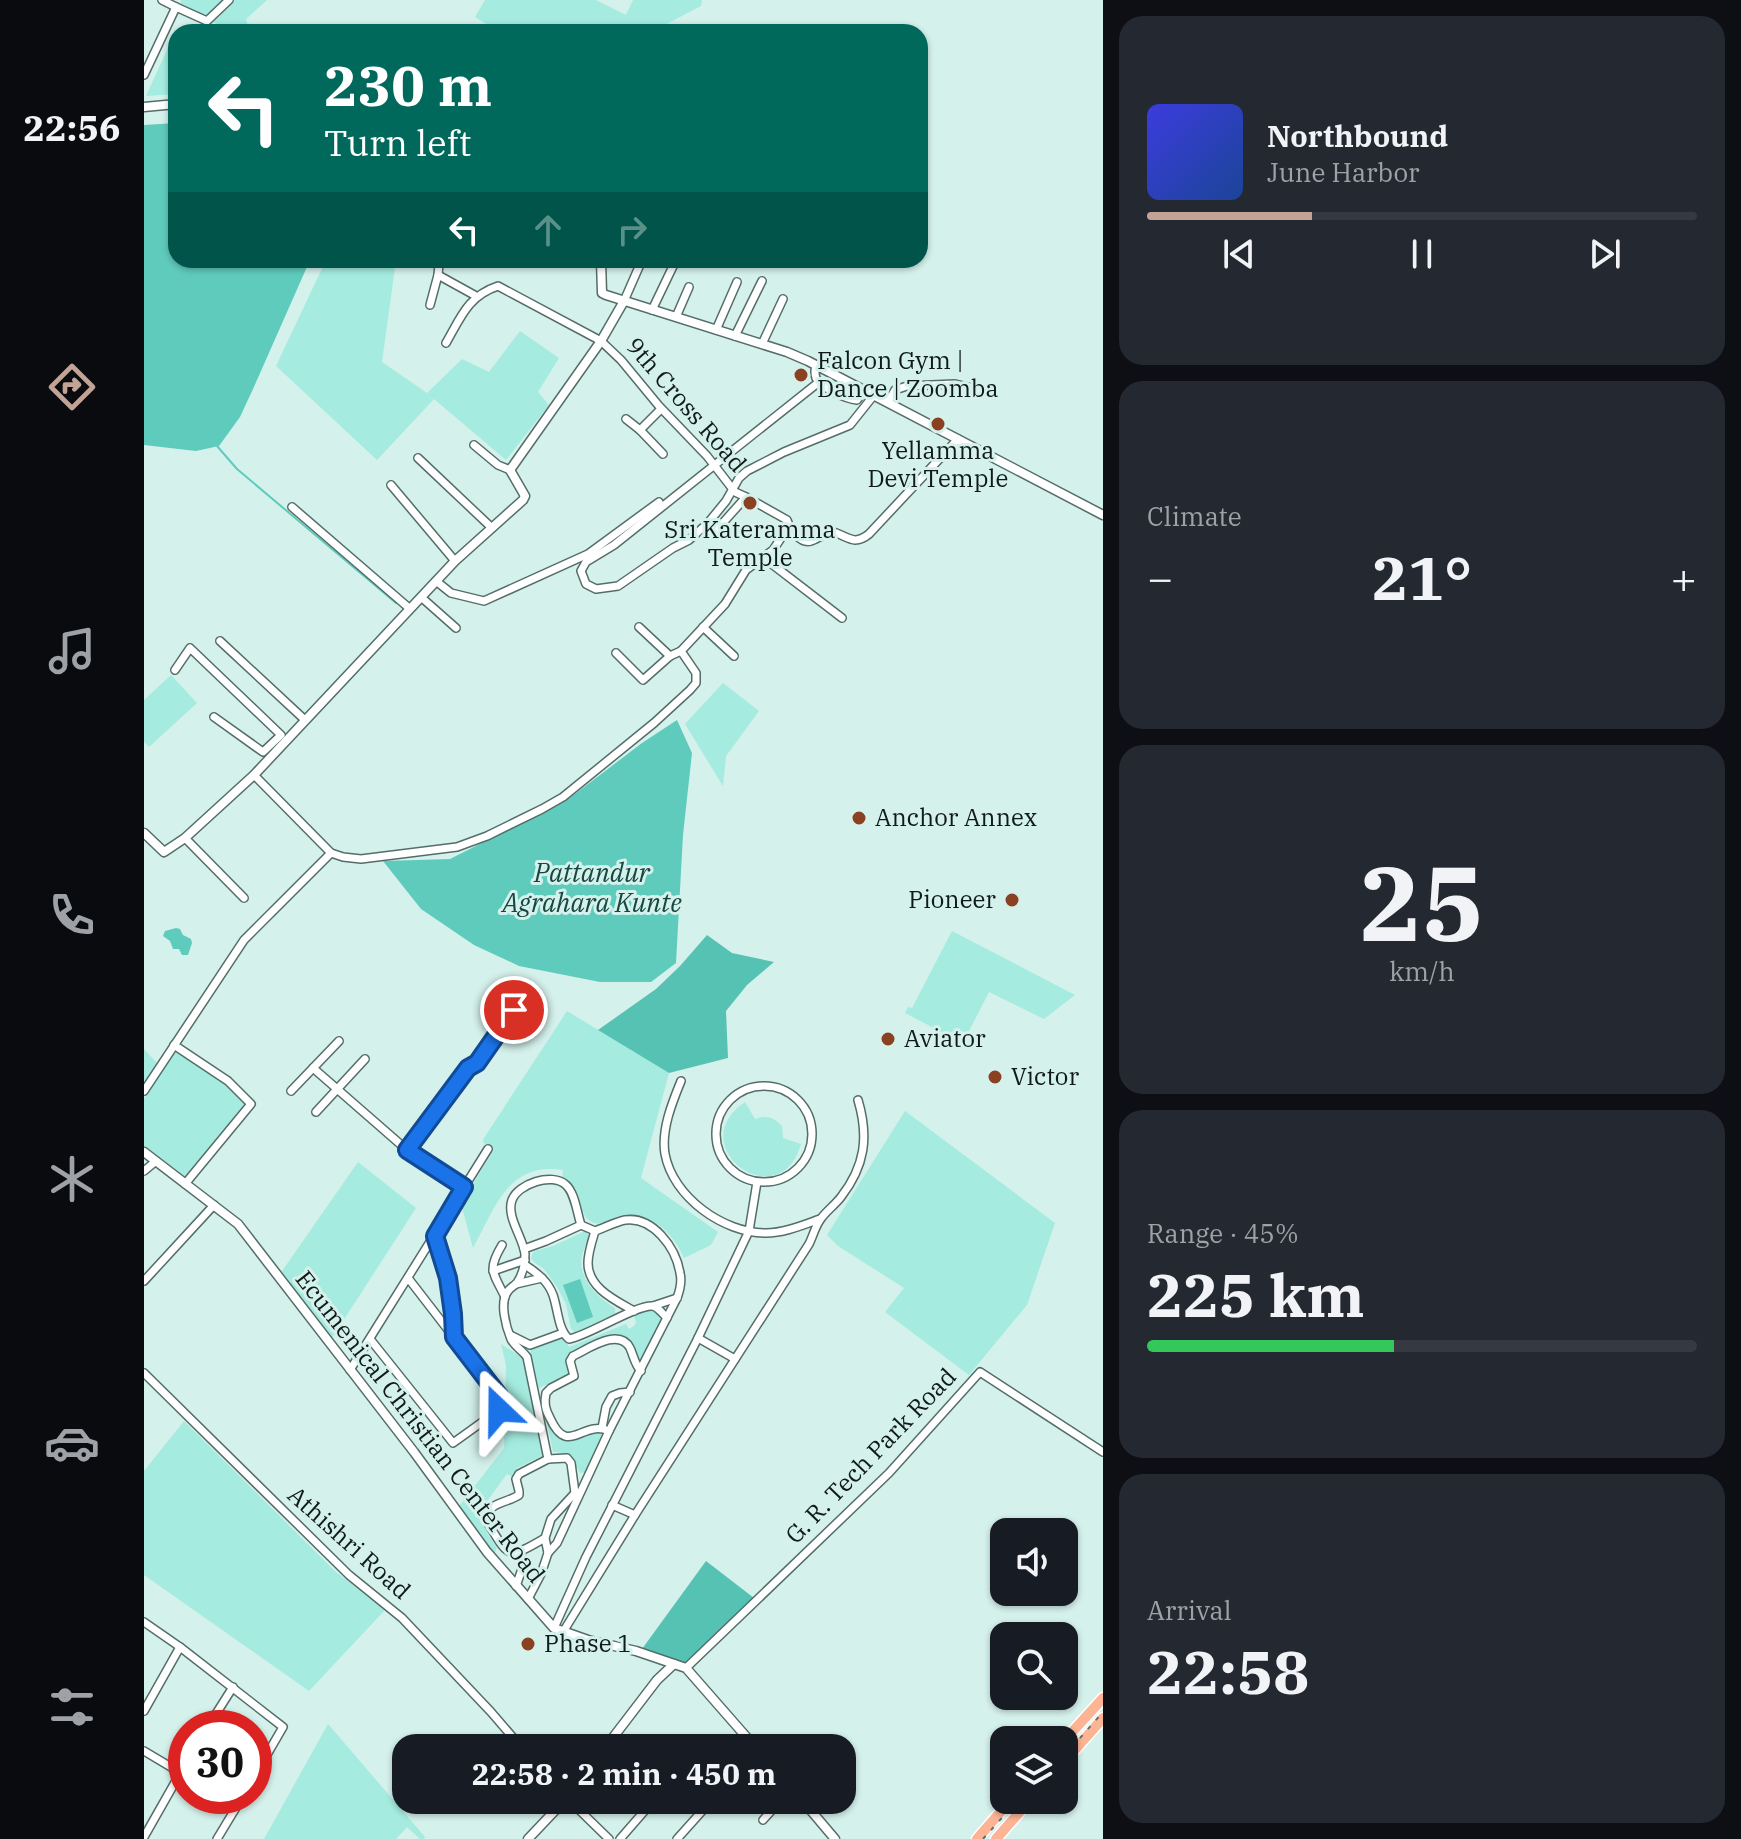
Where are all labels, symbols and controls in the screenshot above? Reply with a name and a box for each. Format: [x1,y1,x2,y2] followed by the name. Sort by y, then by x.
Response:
[324,49,492,121] text: 230 m
[192,56,296,160] icon: left
[23,104,121,151] text: 22:56
[1267,116,1448,155] text: Northbound
[324,119,471,166] text: Turn left
[1267,155,1420,189] text: June Harbor
[442,208,486,252] icon: left
[526,208,570,252] icon: ahead
[610,208,654,252] icon: right
[1217,232,1261,276] icon: previous
[1400,232,1444,276] icon: pause
[1583,232,1627,276] icon: next
[619,330,754,479] street label: 9th Cross Road
[817,344,999,404] place label: Falcon Gym | Dance | Zoomba
[44,359,100,415] icon: directions
[792,366,810,384] marker: Falcon Gym | Dance | Zoomba
[929,415,947,433] marker: Yellamma Devi Temple
[868,434,1008,494] place label: Yellamma Devi Temple
[741,494,759,512] marker: Sri Kateramma Temple
[1147,499,1242,533] text: Climate
[664,513,836,573] place label: Sri Kateramma Temple
[1372,538,1472,617] text: 21°
[1147,549,1173,606] text: −
[1671,549,1697,606] text: +
[44,623,100,679] icon: music
[875,801,1037,833] place label: Anchor Annex
[850,809,868,827] marker: Anchor Annex
[1360,834,1484,970] text: 25
[500,855,682,919] water label: Pattandur Agrahara Kunte
[908,883,996,915] place label: Pioneer
[44,887,100,943] icon: phone
[1003,891,1021,909] marker: Pioneer
[1389,954,1455,988] text: km/h
[480,976,548,1044] pin
[492,988,536,1032] icon: arrive
[904,1022,986,1054] place label: Aviator
[879,1030,897,1048] marker: Aviator
[1011,1060,1079,1092] place label: Victor
[986,1068,1004,1086] marker: Victor
[44,1151,100,1207] icon: climate
[1147,1216,1299,1250] text: Range · 45%
[1147,1255,1365,1334] text: 225 km
[289,1264,553,1589] street label: Ecumenical Christian Center Road
[778,1361,963,1550] street label: G. R. Tech Park Road
[457,1368,541,1452] position arrow
[44,1415,100,1471] icon: car
[281,1479,418,1606] street label: Athishri Road
[990,1518,1078,1814] map controls
[990,1518,1078,1606] button: sound
[1147,1593,1232,1627] text: Arrival
[990,1622,1078,1710] button: search
[544,1627,632,1659] place label: Phase 1
[1147,1632,1309,1711] text: 22:58
[519,1635,537,1653] marker: Phase 1
[44,1679,100,1735] icon: filters
[168,1710,272,1814] speed limit sign: 30
[990,1726,1078,1814] button: layers
[472,1754,776,1793] text: 22:58 · 2 min · 450 m

